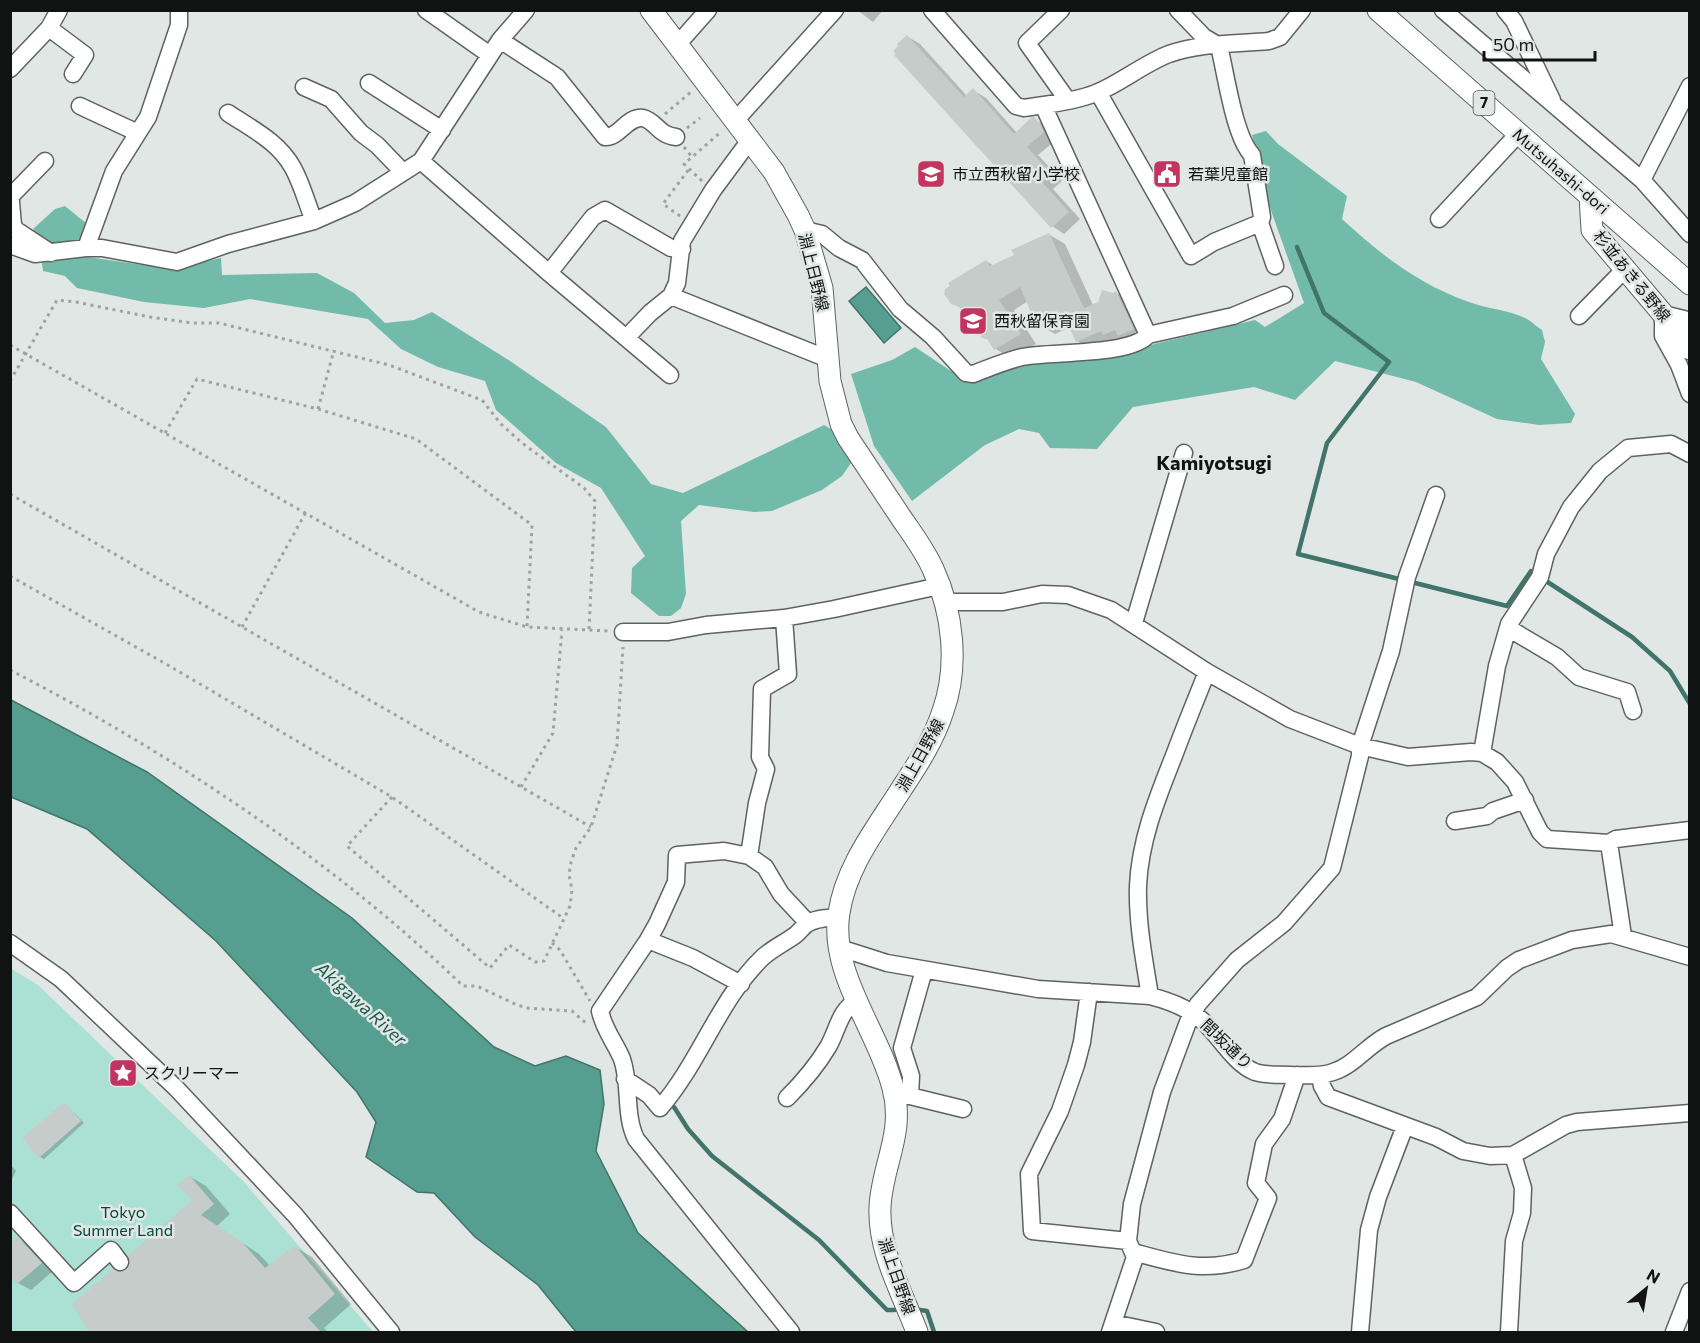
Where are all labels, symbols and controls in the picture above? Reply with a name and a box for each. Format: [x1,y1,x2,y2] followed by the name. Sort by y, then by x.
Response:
[1484,24,1595,62] scale bar
[1493,33,1534,55] text: 50 m
[1474,91,1494,115] road number: 7
[1509,124,1613,218] street label: Mutsuhashi-dori
[915,158,947,190] school or university icon: 市立西秋留小学校
[1151,158,1183,190] public building icon: 若葉児童館
[952,164,1080,183] place label: 市立西秋留小学校
[1188,164,1268,183] place label: 若葉児童館
[1590,226,1675,325] street label: 杉並あきる野線
[796,231,833,313] street label: 淵上日野線
[957,305,989,337] school or university icon: 西秋留保育園
[994,311,1090,330] place label: 西秋留保育園
[1156,450,1272,474] district label: Kamiyotsugi
[892,715,947,794] street label: 淵上日野線
[311,956,412,1050] water label: Akigawa River
[1198,1015,1257,1073] street label: 間坂通り
[107,1057,139,1089] place icon: スクリーマー
[144,1063,240,1082] place label: スクリーマー
[73,1202,173,1239] park label: Tokyo Summer Land
[875,1235,919,1317] street label: 淵上日野線
[1616,1259,1676,1319] north arrow
[1644,1264,1664,1287] text: N

